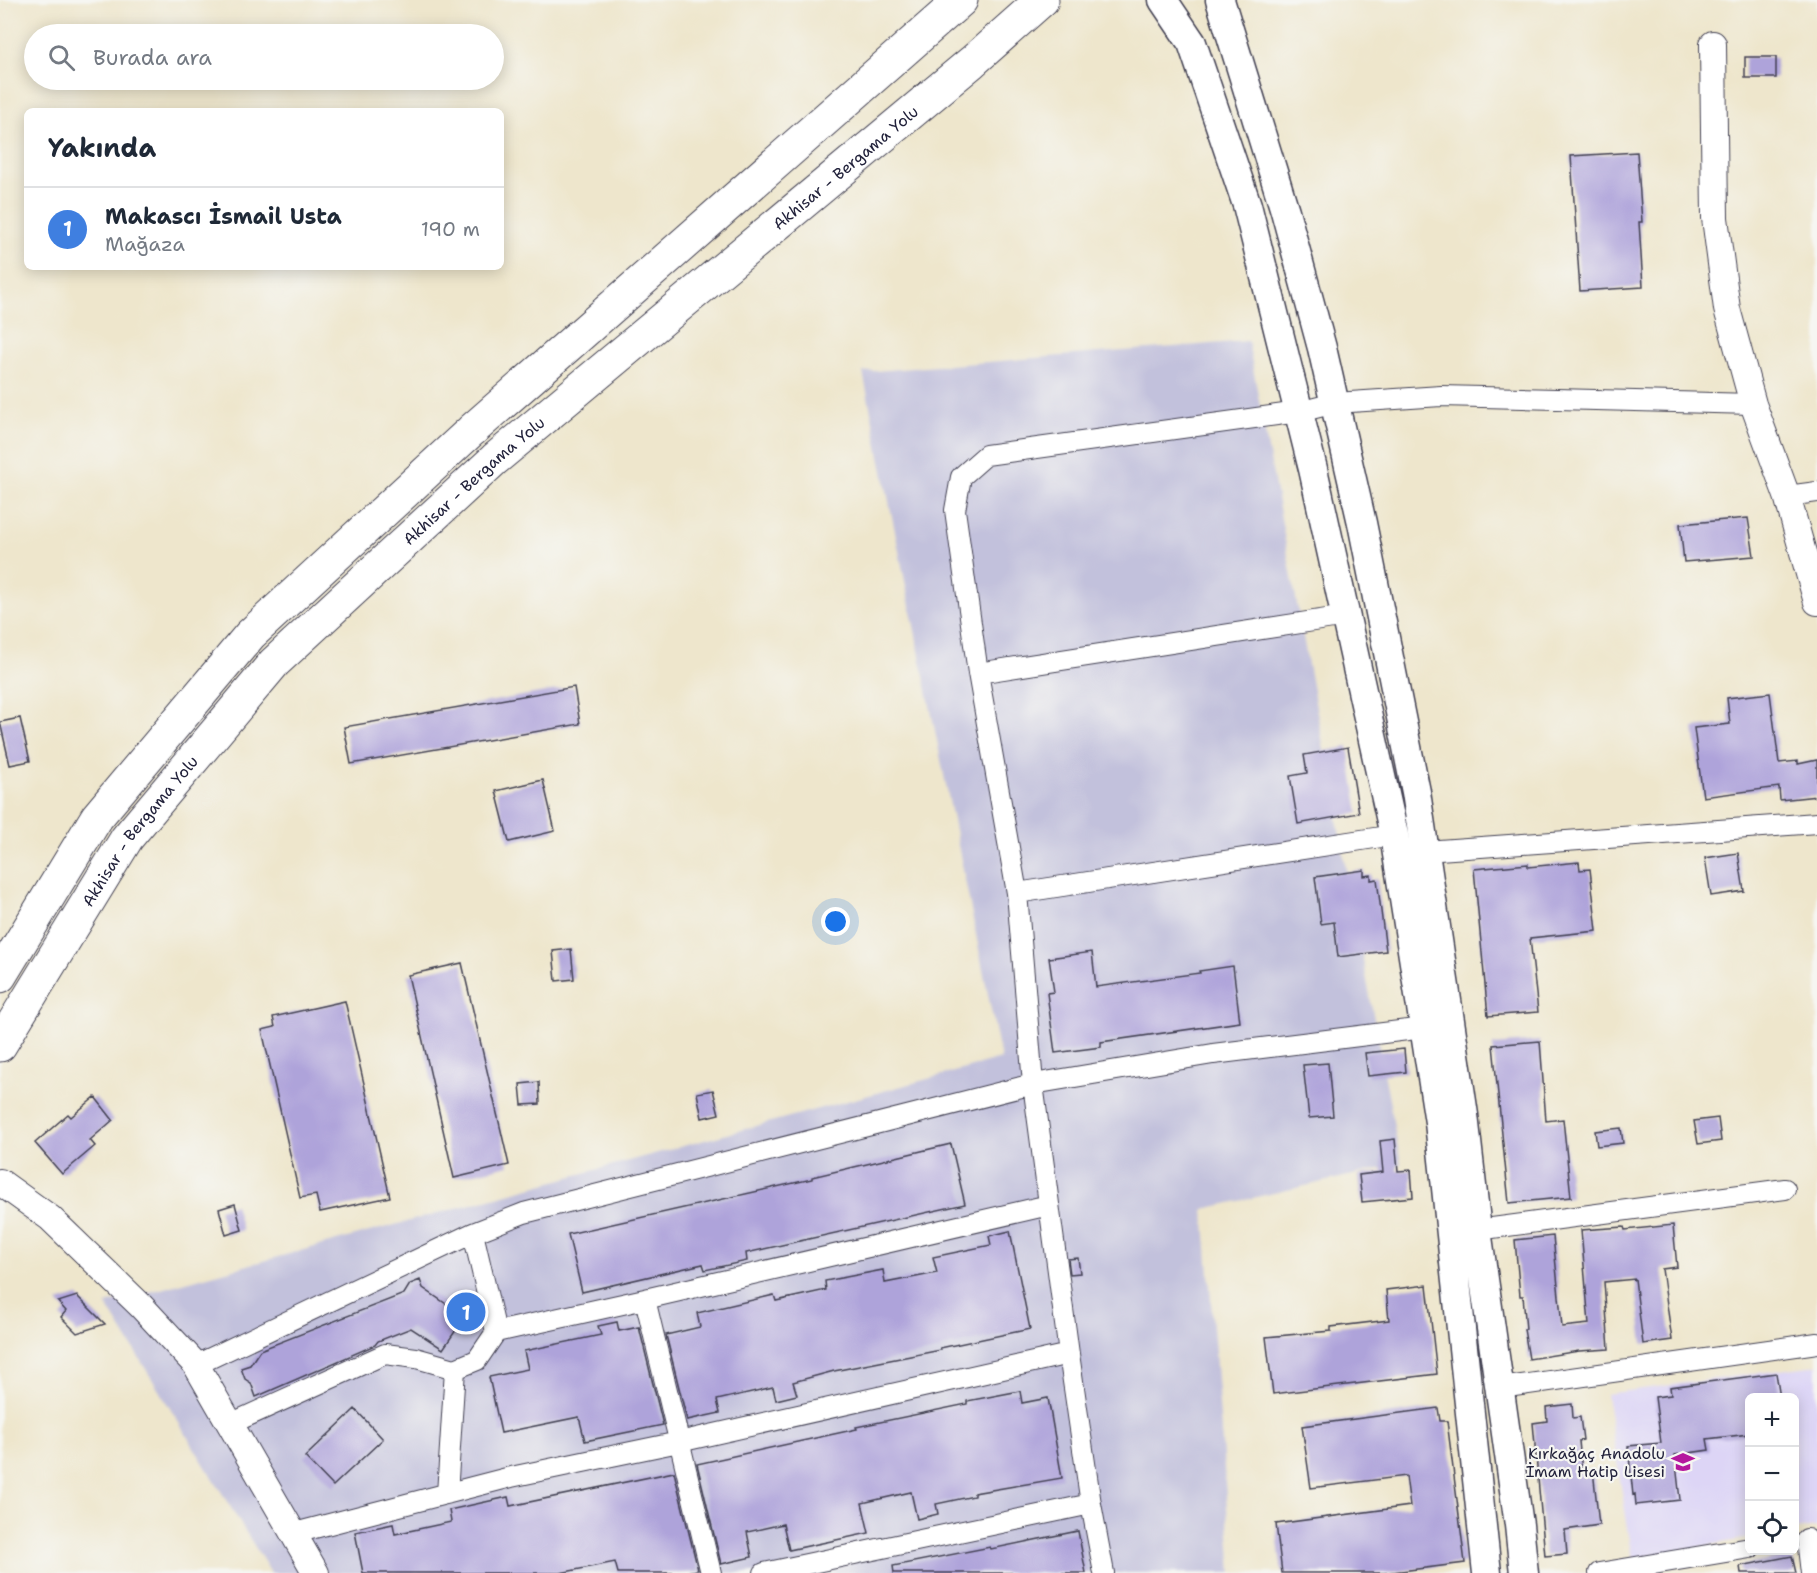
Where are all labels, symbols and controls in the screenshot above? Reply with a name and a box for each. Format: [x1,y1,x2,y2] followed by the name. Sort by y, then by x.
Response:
[24,24,504,90] search box
[45,41,78,74] icon: search
[93,43,212,72] text: Burada ara
[768,101,923,234] street label: Akhisar - Bergama Yolu
[48,130,156,165] text: Yakında
[105,202,342,231] text: Makascı İsmail Usta
[63,216,72,242] text: 1
[421,216,480,242] text: 190 m
[105,231,185,257] text: Mağaza
[398,412,549,549] street label: Akhisar - Bergama Yolu
[77,751,202,910] street label: Akhisar - Bergama Yolu
[821,907,850,936] your location
[446,1290,486,1334] pin: 1
[1745,1393,1799,1555] map controls
[1745,1393,1799,1447] button: +
[1526,1443,1665,1482] place label: Kırkağaç Anadolu İmam Hatip Lisesi
[1745,1447,1799,1501] button: −
[1670,1449,1696,1475] school or university icon: Kırkağaç Anadolu İmam Hatip Lisesi
[1745,1501,1799,1555] button: locate

